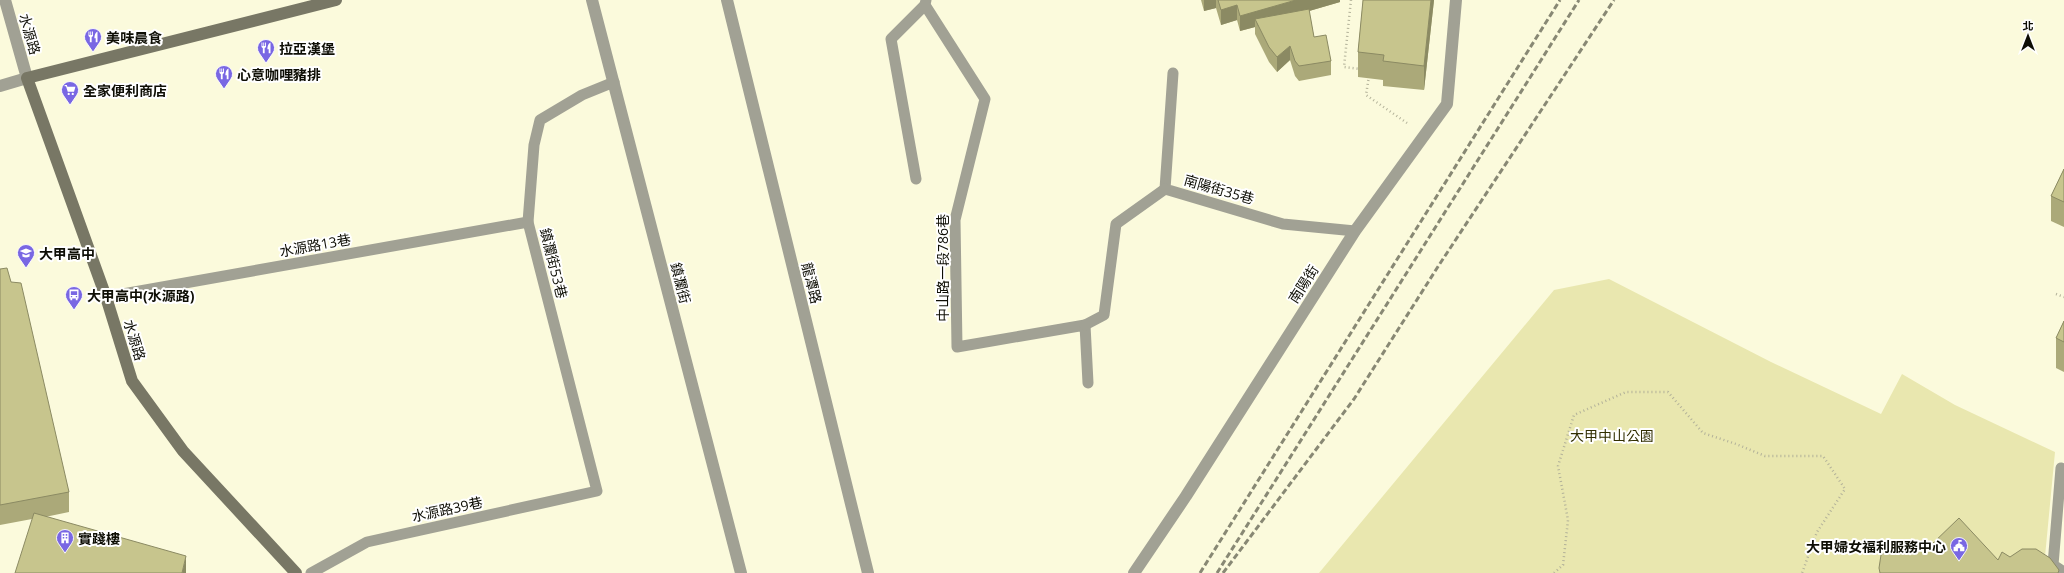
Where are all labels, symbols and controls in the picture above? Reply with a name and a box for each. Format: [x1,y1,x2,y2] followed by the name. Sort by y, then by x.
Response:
[15,11,45,57] street label: 水源路
[2008,16,2048,56] north arrow
[2023,18,2034,33] text: 北
[83,27,103,52] restaurant icon: 美味晨食
[106,28,162,47] place label: 美味晨食
[256,38,276,63] restaurant icon: 拉亞漢堡
[279,39,335,58] place label: 拉亞漢堡
[214,64,234,89] restaurant icon: 心意咖哩豬排
[237,65,321,84] place label: 心意咖哩豬排
[60,80,80,105] supermarket icon: 全家便利商店
[83,81,167,100] place label: 全家便利商店
[1182,170,1256,208] street label: 南陽街35巷
[933,214,952,322] street label: 中山路一段786巷
[536,226,572,300] street label: 鎮瀾街53巷
[278,229,352,261] street label: 水源路13巷
[16,243,36,268] school or university icon: 大甲高中
[39,244,95,263] place label: 大甲高中
[667,260,695,306] street label: 鎮瀾街
[798,260,826,306] street label: 龍潭路
[1284,261,1322,307] street label: 南陽街
[64,285,84,310] bus stop icon: 大甲高中(水源路)
[87,286,195,305] place label: 大甲高中(水源路)
[120,317,150,363] street label: 水源路
[1570,426,1654,445] park label: 大甲中山公園
[410,492,484,526] street label: 水源路39巷
[55,528,75,553] building icon: 實踐樓
[78,529,120,548] place label: 實踐樓
[1949,536,1969,561] public building icon: 大甲婦女福利服務中心
[1806,537,1946,556] place label: 大甲婦女福利服務中心

